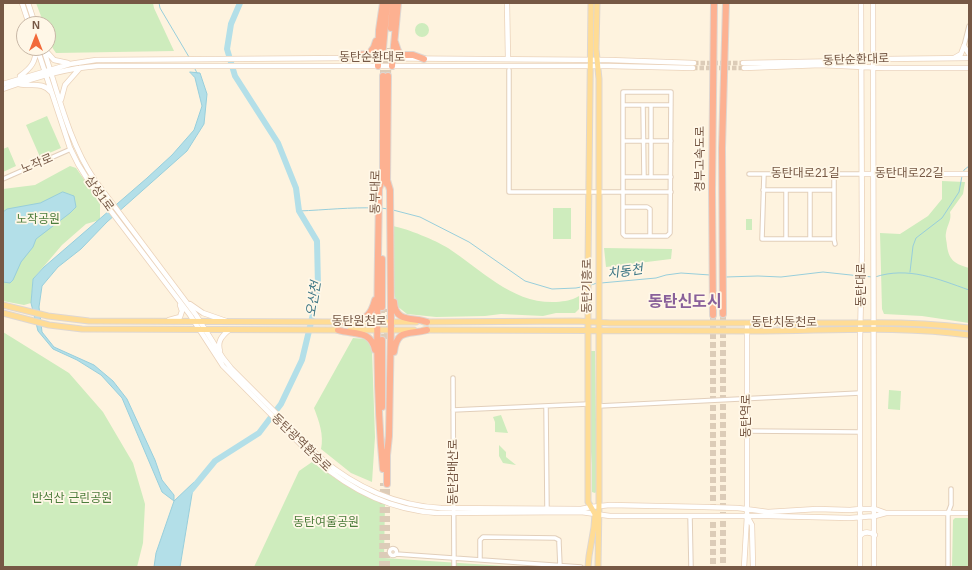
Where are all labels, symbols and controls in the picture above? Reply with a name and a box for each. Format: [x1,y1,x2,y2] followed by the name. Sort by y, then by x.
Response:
[16,16,56,56] north arrow
[32,19,40,31] text: N
[339,51,405,65] street label: 동탄순환대로
[823,52,889,68] street label: 동탄순환대로
[694,126,708,192] street label: 경부고속도로
[19,151,55,177] street label: 노작로
[771,167,839,181] street label: 동탄대로21길
[875,167,943,181] street label: 동탄대로22길
[368,170,384,214] street label: 동부대로
[81,174,117,214] street label: 삼성1로
[16,213,60,227] park label: 노작공원
[581,258,595,314] street label: 동탄기흥로
[606,262,644,282] water label: 치동천
[855,263,869,307] street label: 동탄대로
[303,280,325,318] water label: 오산천
[648,293,722,313] district label: 동탄신도시
[331,315,387,329] street label: 동탄원천로
[751,316,817,330] street label: 동탄치동천로
[740,394,754,438] street label: 동탄역로
[268,411,334,475] street label: 동탄광역환승로
[447,439,461,505] street label: 동탄감배산로
[32,492,112,506] park label: 반석산 근린공원
[293,516,359,530] park label: 동탄여울공원

